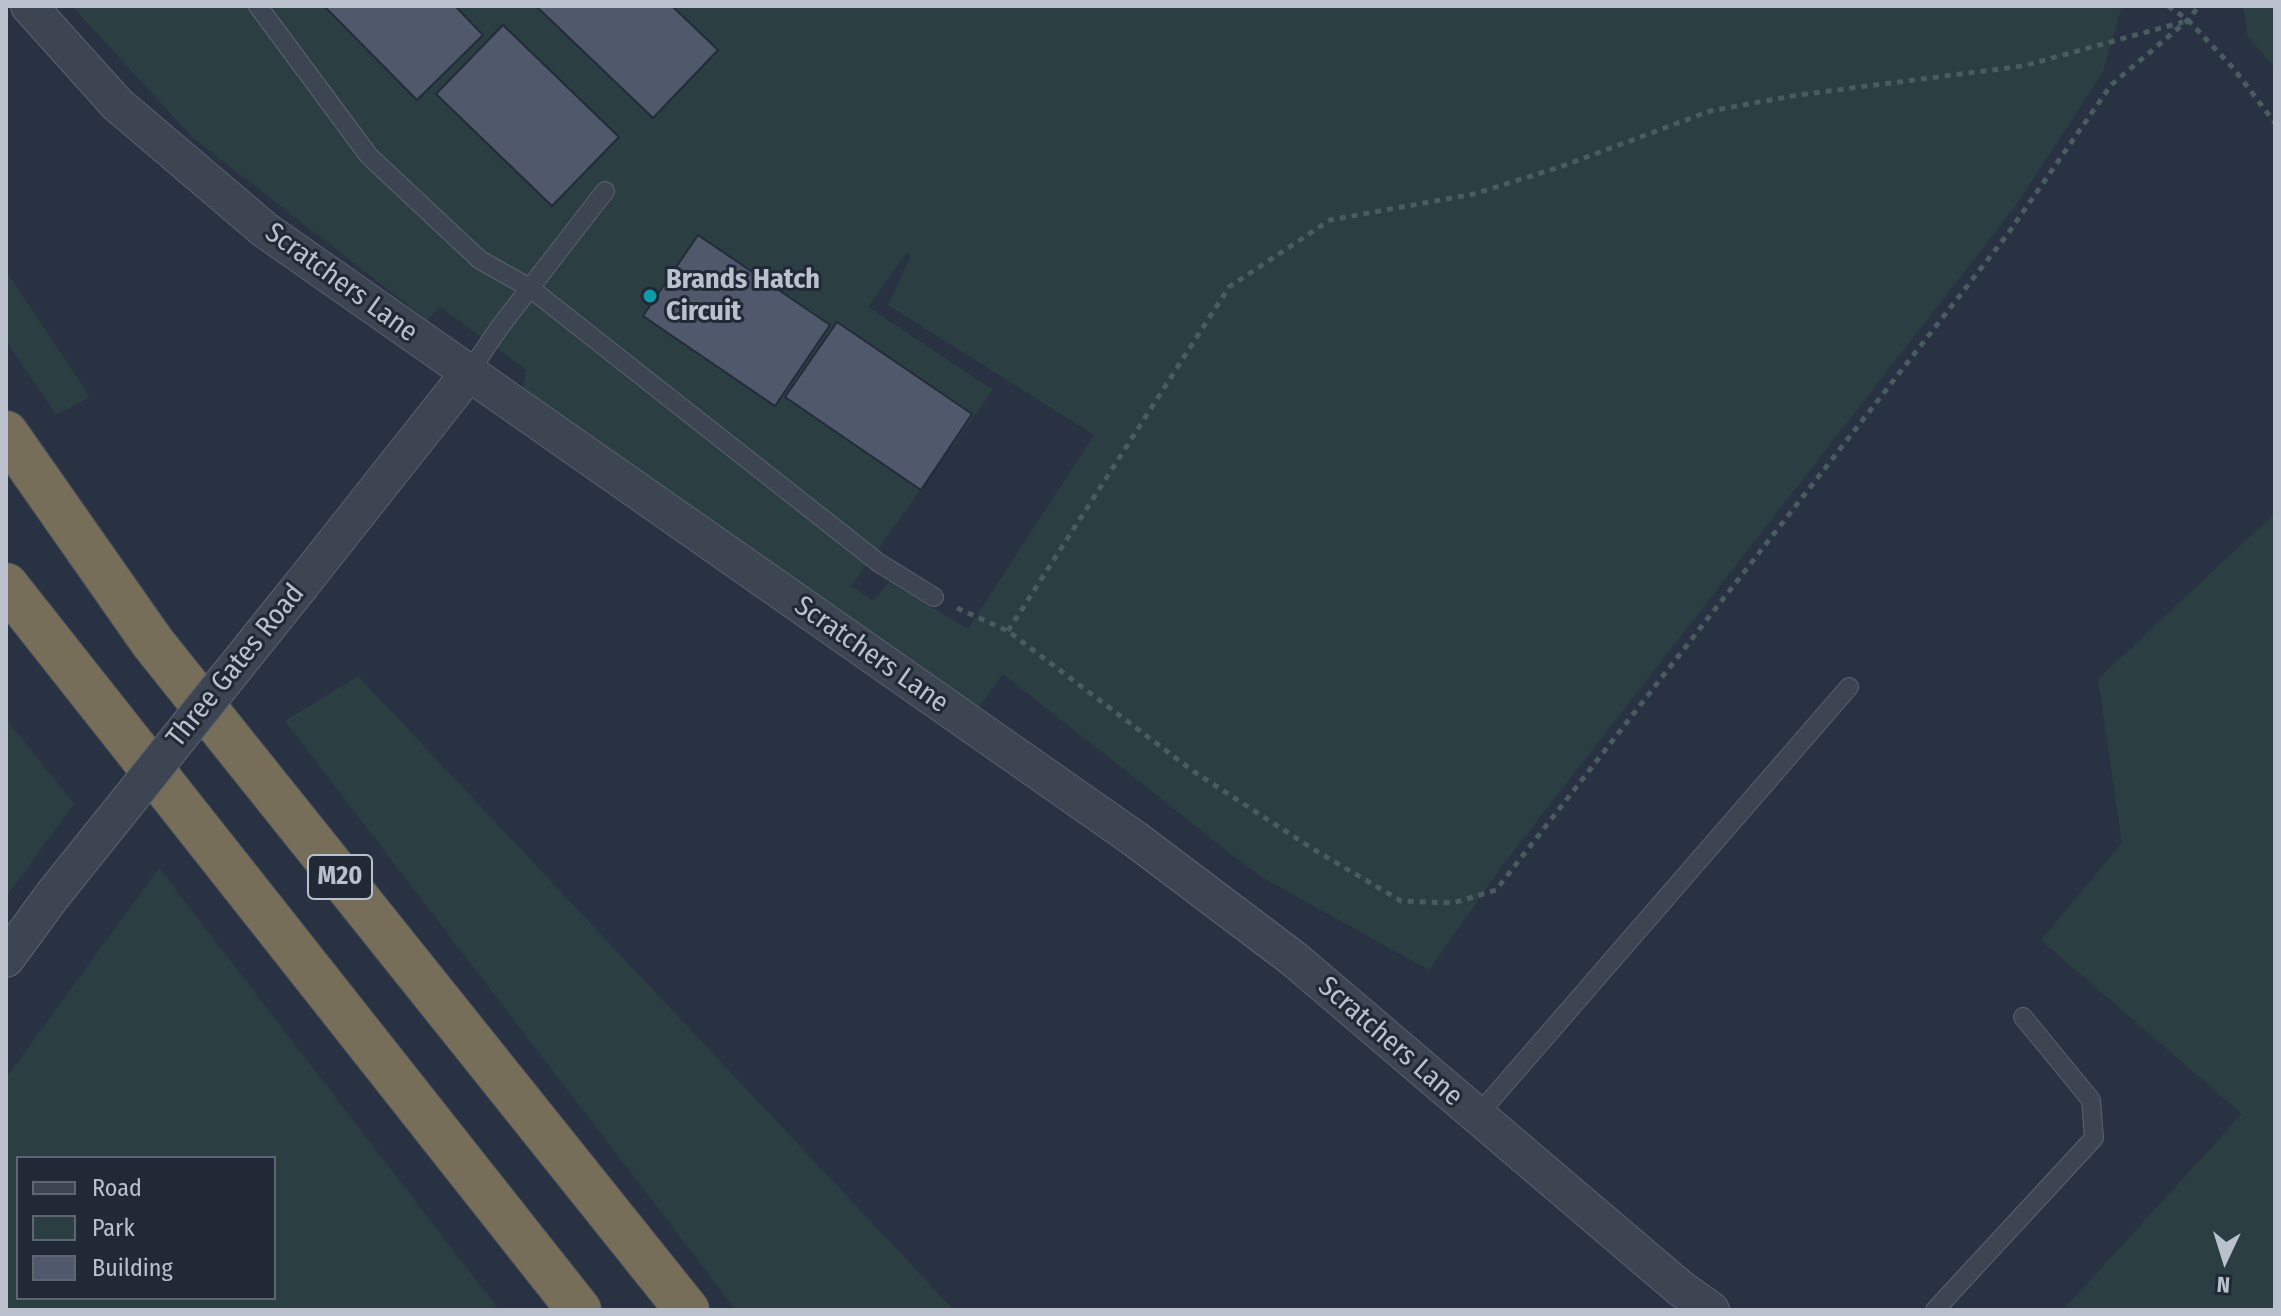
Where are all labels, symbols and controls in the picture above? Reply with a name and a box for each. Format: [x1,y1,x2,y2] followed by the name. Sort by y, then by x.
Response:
[258,216,424,350] street label: Scratchers Lane
[666,263,820,329] place label: Brands Hatch Circuit
[641,287,659,305] marker: Brands Hatch Circuit
[160,578,312,754] street label: Three Gates Road
[788,590,954,720] street label: Scratchers Lane
[308,855,372,899] road number: M20
[1311,970,1469,1114] street label: Scratchers Lane
[16,1156,276,1300] legend
[92,1174,142,1202] text: Road
[92,1214,135,1242] text: Park
[2185,1220,2265,1300] north arrow
[92,1254,173,1282] text: Building
[2216,1271,2231,1298] text: N

